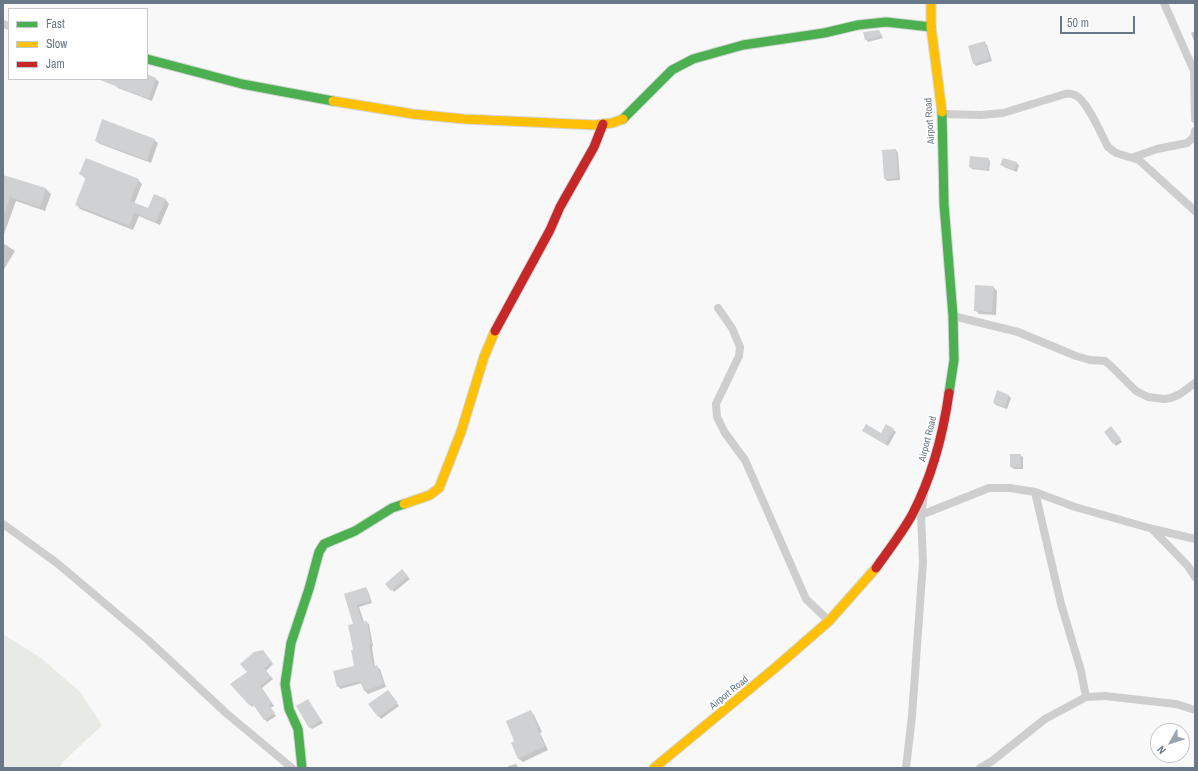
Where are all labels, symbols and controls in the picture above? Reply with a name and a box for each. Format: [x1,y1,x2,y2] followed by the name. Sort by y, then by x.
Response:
[8,8,148,80] legend
[1062,8,1137,34] scale bar
[1067,15,1089,31] text: 50 m
[46,16,65,32] text: Fast
[46,36,67,52] text: Slow
[46,56,65,72] text: Jam
[922,97,938,145] street label: Airport Road
[917,415,939,463] street label: Airport Road
[707,674,751,712] street label: Airport Road
[1150,723,1190,763] north arrow
[1154,743,1169,757] text: N

